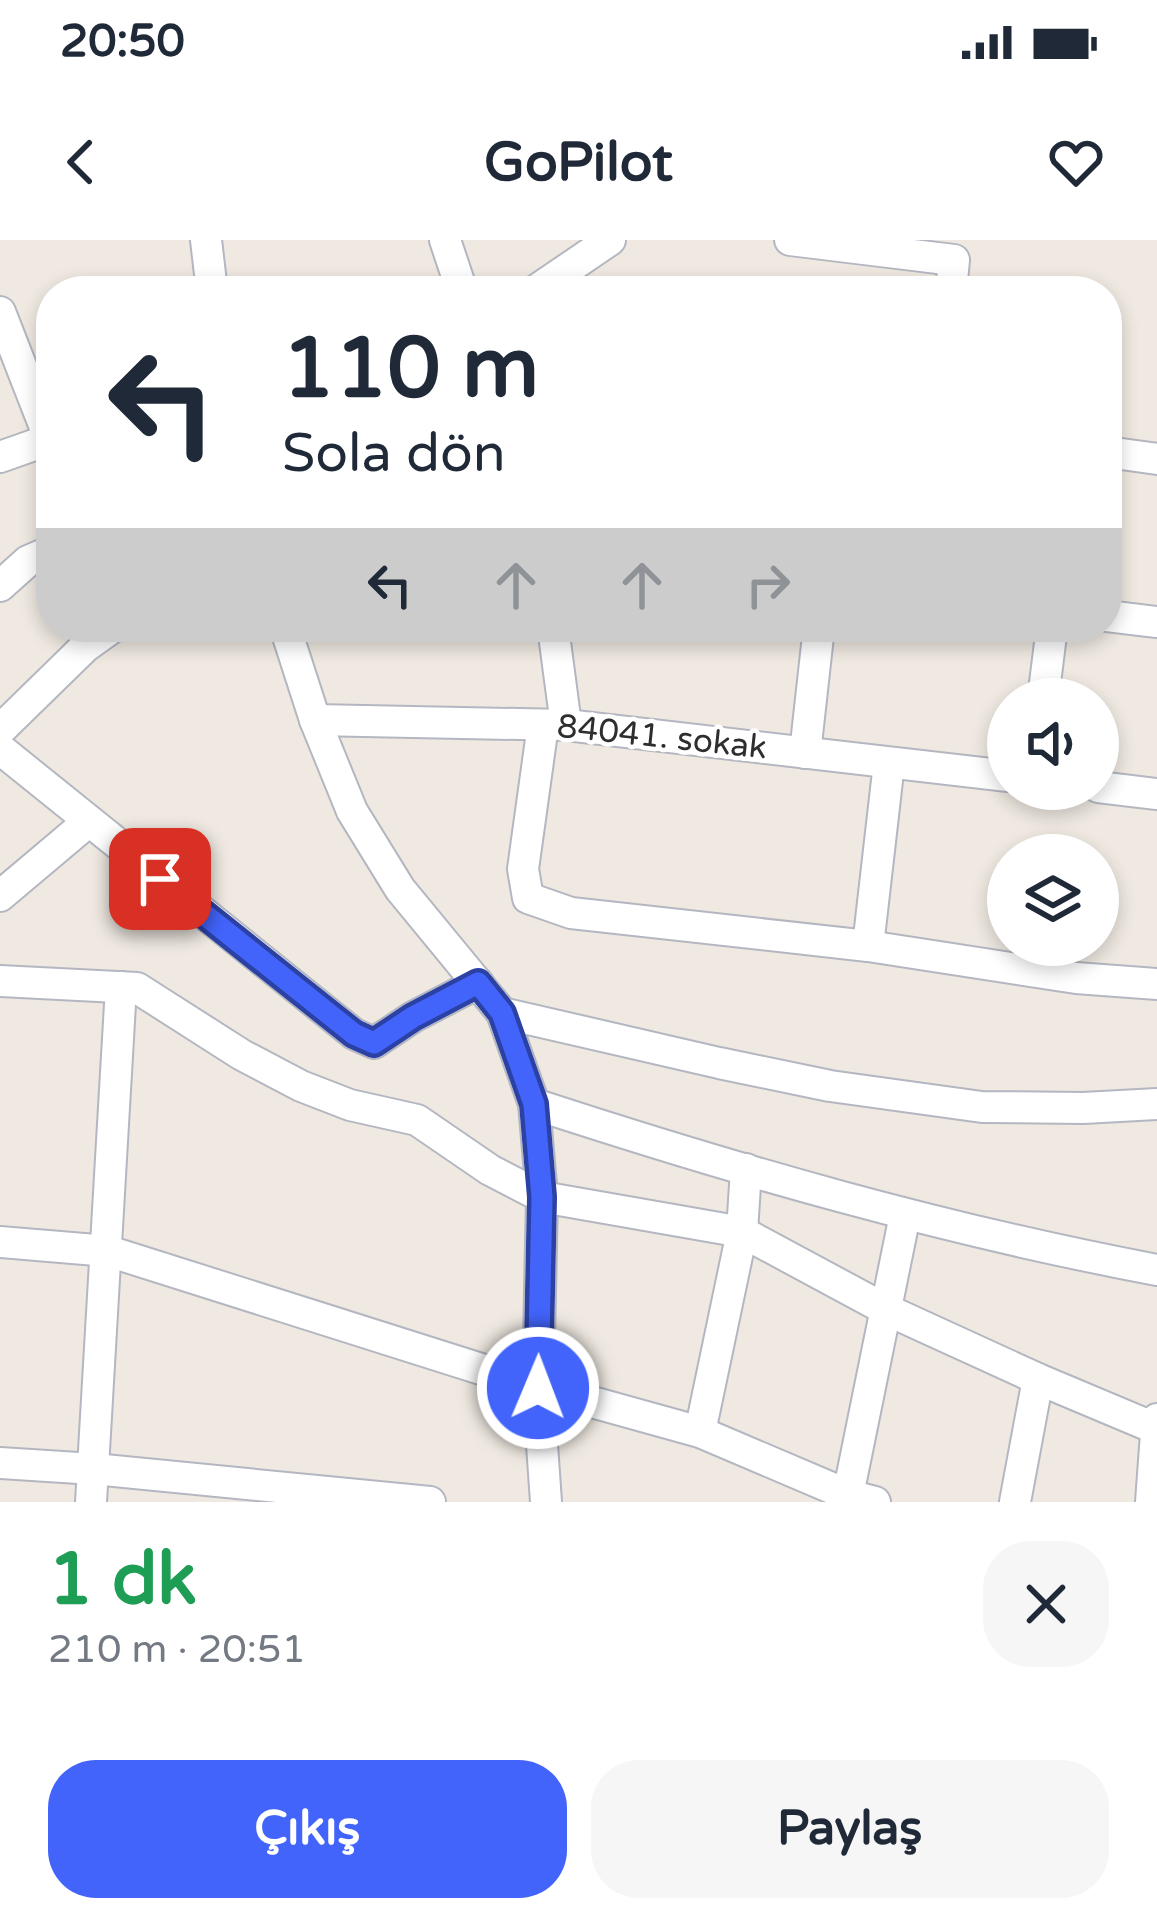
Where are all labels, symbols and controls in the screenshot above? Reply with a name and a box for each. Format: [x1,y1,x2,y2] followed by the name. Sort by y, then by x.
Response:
[60,15,185,69] text: 20:50
[48,129,114,195] icon: back
[1043,129,1109,195] icon: heart
[484,130,673,195] text: GoPilot
[282,319,539,420] text: 110 m
[84,324,240,480] icon: left
[282,421,506,486] text: Sola dön
[357,552,423,618] icon: left
[483,552,549,618] icon: ahead
[609,552,675,618] icon: ahead
[735,552,801,618] icon: right
[987,678,1119,966] map controls
[987,678,1119,810] button: sound
[555,707,769,767] street label: 84041. sokak
[109,828,211,930] pin
[987,834,1119,966] button: layers
[127,846,193,912] icon: arrive
[475,1325,601,1451] position arrow
[48,1537,197,1624] text: 1 dk
[983,1541,1109,1667] button: close
[48,1626,306,1673] text: 210 m · 20:51
[48,1760,567,1898] button: Çıkış
[591,1760,1109,1898] button: Paylaş

